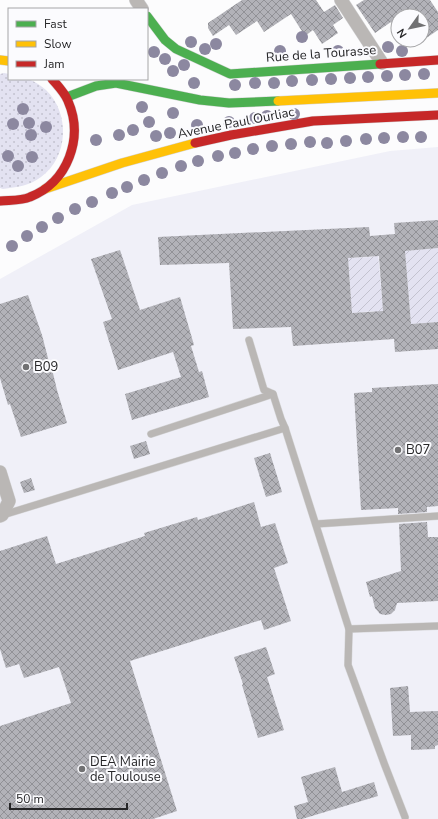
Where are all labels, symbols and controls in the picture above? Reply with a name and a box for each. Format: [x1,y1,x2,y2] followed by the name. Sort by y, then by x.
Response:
[8,8,148,80] legend
[390,8,430,48] north arrow
[44,16,67,32] text: Fast
[394,26,411,41] text: N
[44,36,72,52] text: Slow
[265,41,377,67] street label: Rue de la Tourasse
[43,56,65,72] text: Jam
[176,103,296,143] street label: Avenue Paul Ourliac
[34,358,58,376] place label: B09
[21,362,31,372] marker: B09
[406,441,430,459] place label: B07
[393,445,403,455] marker: B07
[90,753,161,786] place label: DEA Mairie de Toulouse
[77,764,87,774] marker: DEA Mairie de Toulouse
[10,785,127,811] scale bar
[16,791,44,807] text: 50 m

